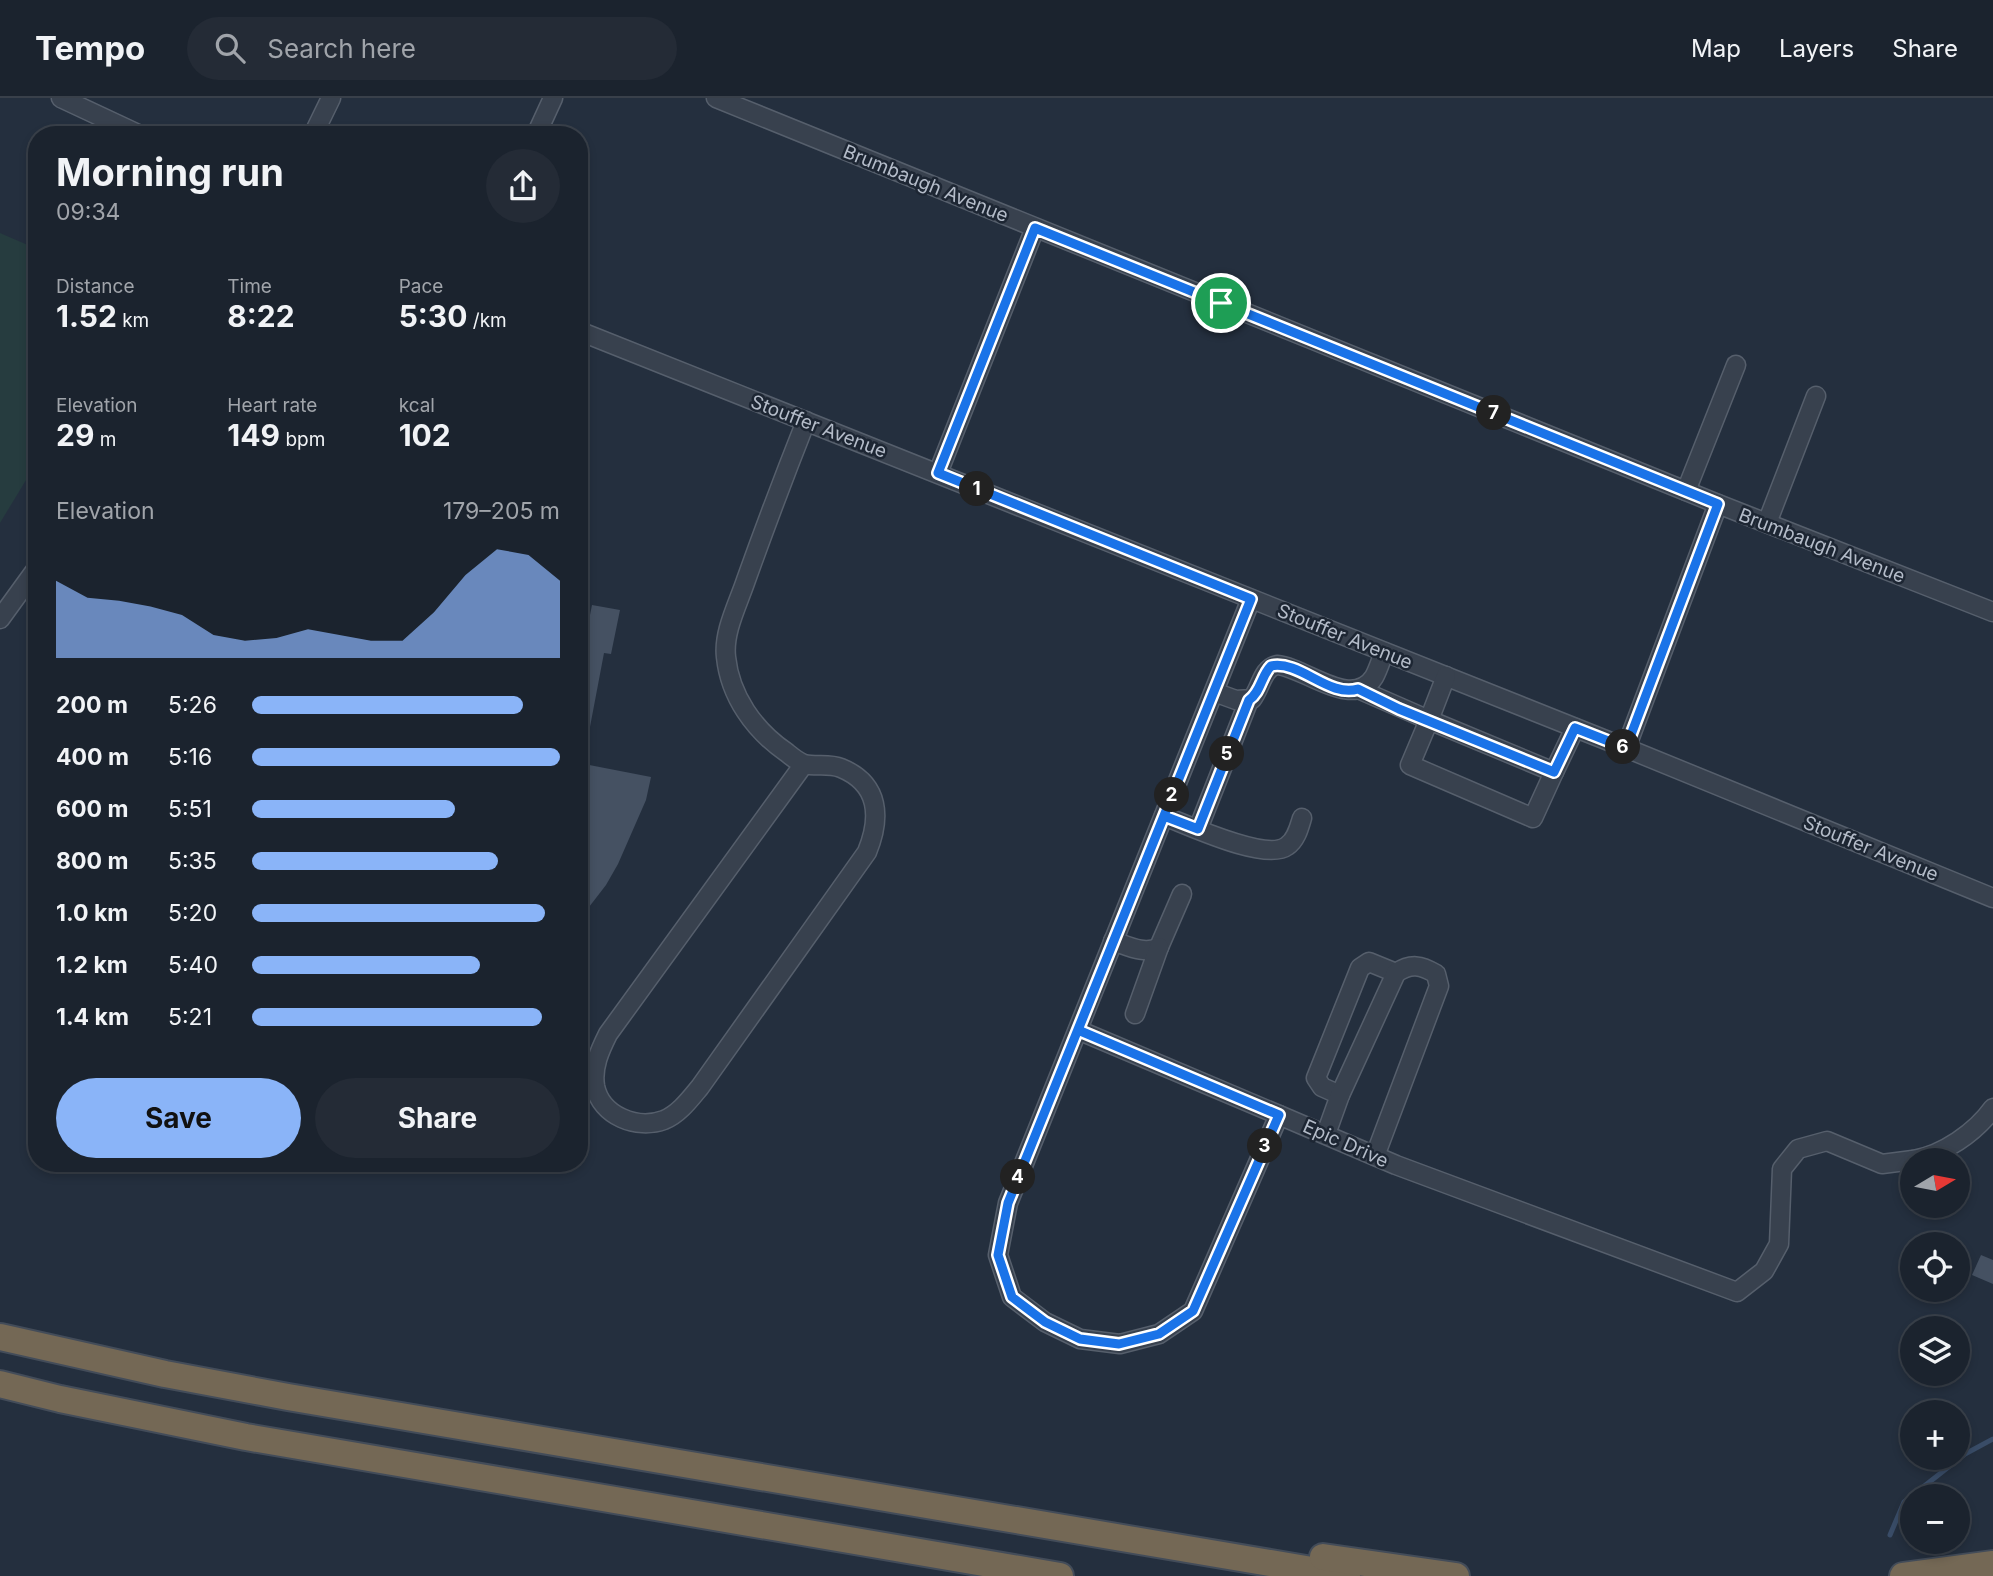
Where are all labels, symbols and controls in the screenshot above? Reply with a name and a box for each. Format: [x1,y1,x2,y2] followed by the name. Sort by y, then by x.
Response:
[187,17,677,80] search box
[35,28,145,68] text: Tempo
[211,29,249,67] icon: search
[267,33,416,64] text: Search here
[1691,34,1741,63] text: Map
[1779,34,1854,63] text: Layers
[1892,34,1958,63] text: Share
[840,140,1012,227] street label: Brumbaugh Avenue
[56,149,284,195] text: Morning run
[486,149,560,223] button: share
[56,198,120,226] text: 09:34
[1191,273,1251,333] pin
[56,275,134,298] text: Distance
[227,275,272,298] text: Time
[399,275,443,298] text: Pace
[1202,284,1240,322] icon: arrive
[56,298,117,334] text: 1.52
[227,298,295,334] text: 8:22
[399,298,467,334] text: 5:30
[117,309,149,332] text: km
[467,309,507,332] text: /km
[748,390,890,463] street label: Stouffer Avenue
[56,394,137,417] text: Elevation
[227,394,317,417] text: Heart rate
[399,394,435,417] text: kcal
[1476,396,1512,430] pin: 7
[1488,401,1499,424] text: 7
[56,417,94,453] text: 29
[227,417,280,453] text: 149
[399,417,451,453] text: 102
[94,428,116,451] text: m
[280,428,325,451] text: bpm
[960,472,995,506] pin: 1
[972,477,981,500] text: 1
[56,497,155,525] text: Elevation
[443,497,560,525] text: 179–205 m
[1735,503,1908,588] street label: Brumbaugh Avenue
[1274,599,1416,674] street label: Stouffer Avenue
[56,691,128,719] text: 200 m
[168,691,217,719] text: 5:26
[1606,730,1640,764] pin: 6
[1616,735,1629,758] text: 6
[1210,736,1244,772] pin: 5
[1220,742,1233,765] text: 5
[56,743,129,771] text: 400 m
[168,743,212,771] text: 5:16
[1154,778,1190,812] pin: 2
[1166,783,1177,806] text: 2
[56,795,128,823] text: 600 m
[168,795,212,823] text: 5:51
[1800,811,1942,886] street label: Stouffer Avenue
[56,847,128,875] text: 800 m
[168,847,217,875] text: 5:35
[56,899,128,927] text: 1.0 km
[168,899,217,927] text: 5:20
[56,951,128,979] text: 1.2 km
[168,951,218,979] text: 5:40
[56,1003,129,1031] text: 1.4 km
[168,1003,212,1031] text: 5:21
[56,1078,301,1158] button: Save
[315,1078,560,1158] button: Share
[1300,1114,1392,1172] street label: Epic Drive
[1248,1128,1282,1164] pin: 3
[1258,1134,1271,1157] text: 3
[1900,1148,1970,1218] north arrow
[1900,1148,1970,1554] map controls
[1000,1160,1036,1194] pin: 4
[1011,1165,1024,1188] text: 4
[1900,1232,1970,1302] button: locate
[1900,1316,1970,1386] button: layers
[1900,1400,1970,1470] button: +
[1900,1484,1970,1554] button: −

